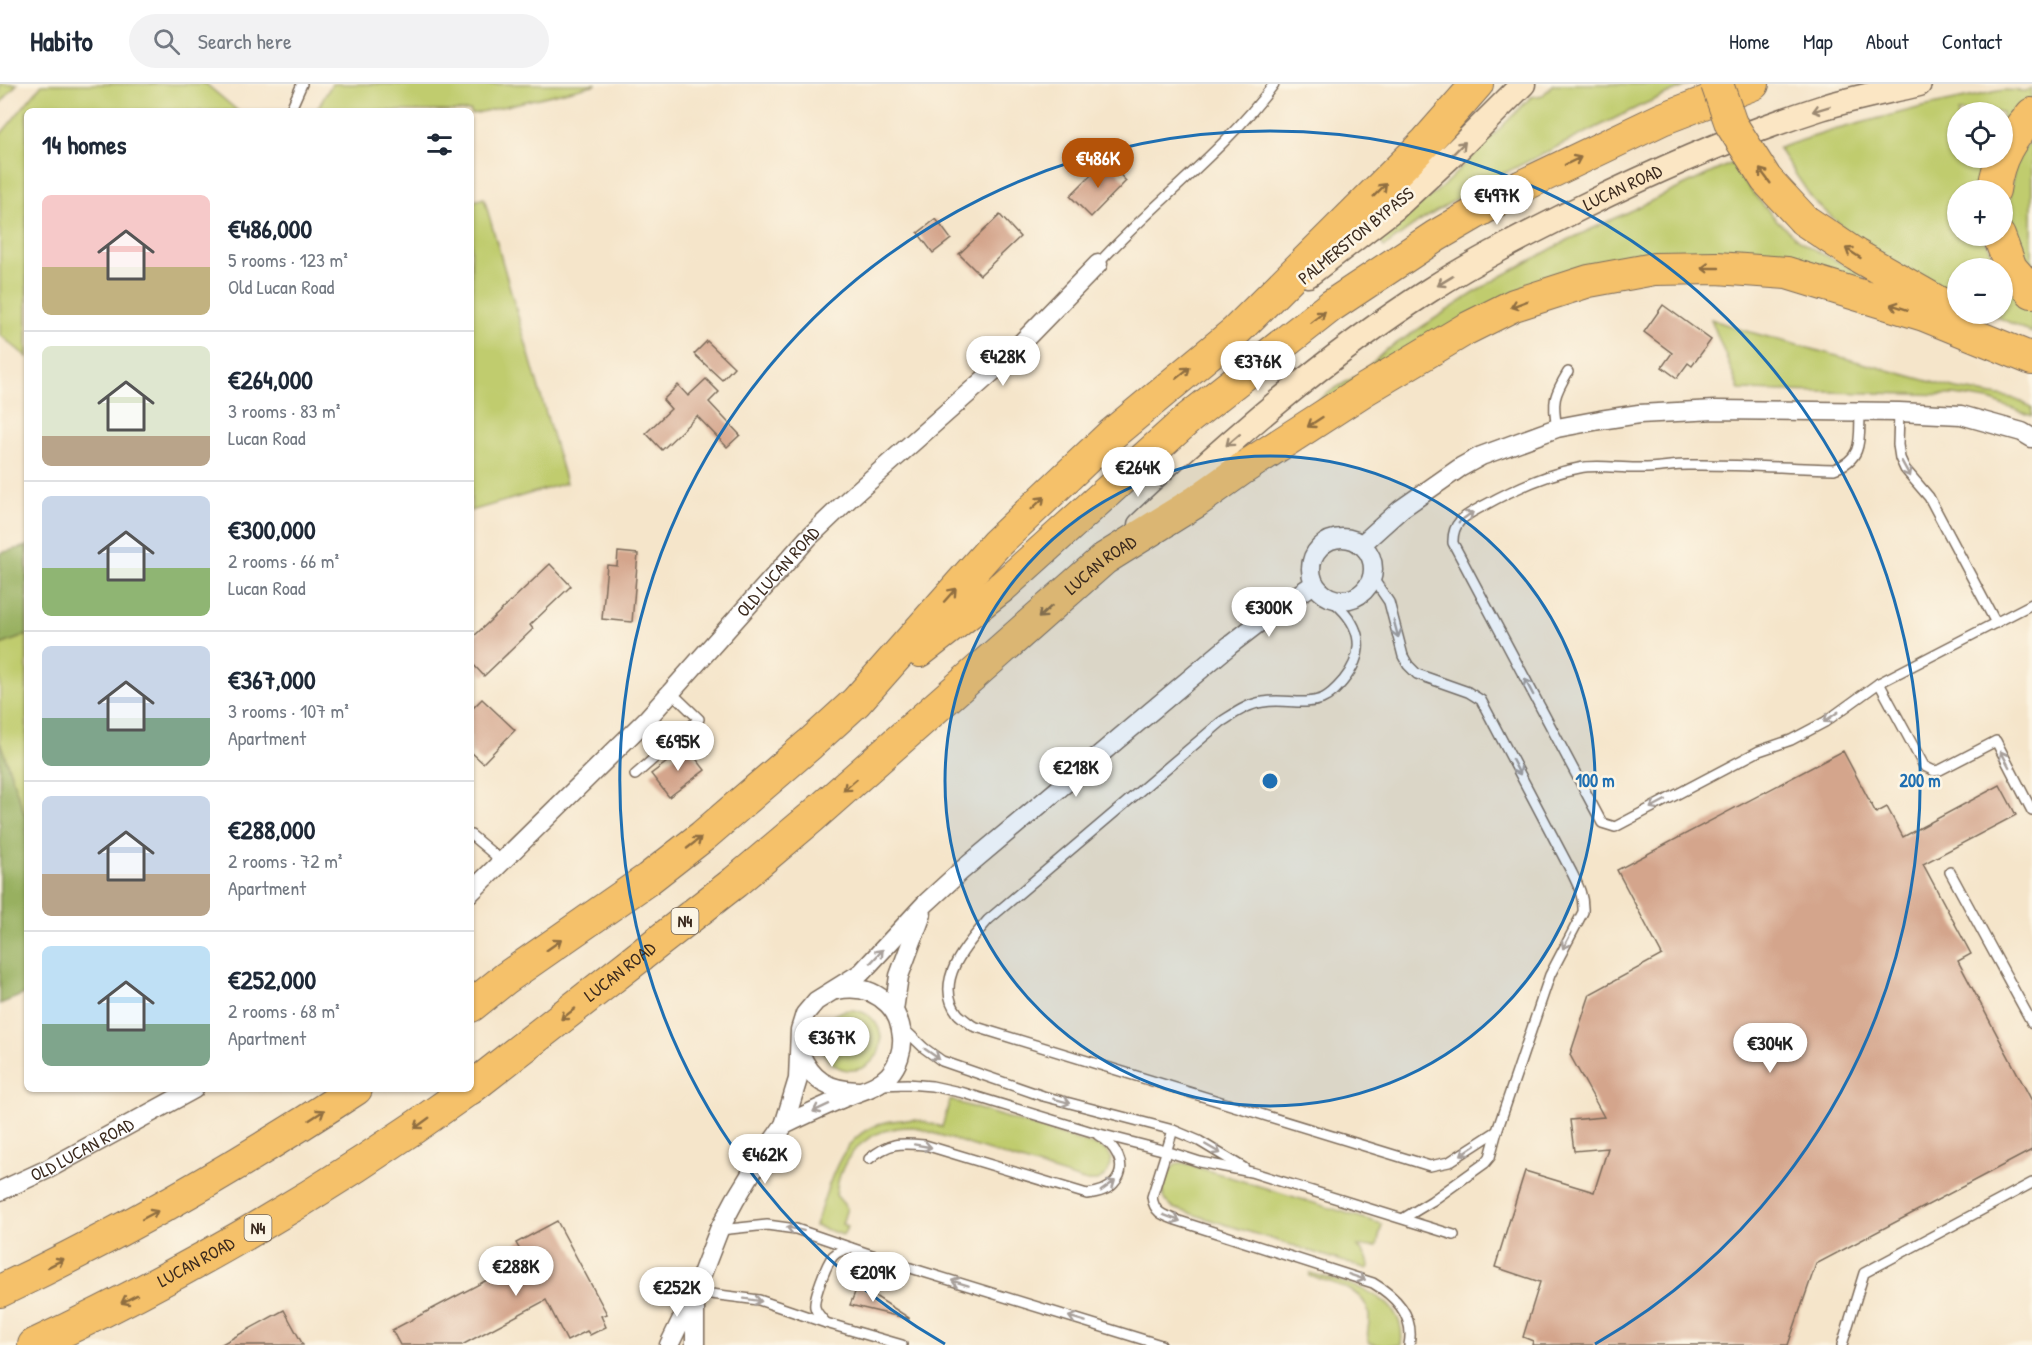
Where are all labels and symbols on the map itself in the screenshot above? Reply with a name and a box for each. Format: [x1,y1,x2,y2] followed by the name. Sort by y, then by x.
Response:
[1812,104,1831,115] one-way arrow
[1056,138,1140,189] pin: €486K
[1451,141,1466,155] one-way arrow
[1564,155,1582,167] one-way arrow
[1579,158,1666,217] street label: LUCAN ROAD
[1759,169,1771,185] one-way arrow
[1455,175,1539,226] pin: €497K
[1292,181,1419,290] street label: PALMERSTON BYPASS
[1372,182,1387,197] one-way arrow
[1845,247,1862,259] one-way arrow
[1700,262,1720,274] one-way arrow
[1437,275,1454,287] one-way arrow
[1511,299,1529,310] one-way arrow
[1890,301,1909,312] one-way arrow
[1309,311,1325,323] one-way arrow
[961,336,1045,387] pin: €428K
[1216,341,1300,392] pin: €376K
[1175,367,1191,380] one-way arrow
[1307,416,1324,428] one-way arrow
[1226,433,1241,447] one-way arrow
[1096,447,1180,498] pin: €264K
[1901,459,1912,477] one-way arrow
[1030,496,1045,511] one-way arrow
[1458,511,1474,524] one-way arrow
[730,520,825,622] street label: OLD LUCAN ROAD
[1059,529,1141,600] street label: LUCAN ROAD
[1227,587,1311,638] pin: €300K
[943,588,957,603] one-way arrow
[1037,605,1052,619] one-way arrow
[1391,620,1402,639] one-way arrow
[1523,679,1535,696] one-way arrow
[1824,711,1840,723] one-way arrow
[636,721,720,772] pin: €695K
[1034,747,1118,798] pin: €218K
[1999,750,2010,768] one-way arrow
[1510,757,1522,775] one-way arrow
[1575,768,1615,793] text: 100 m
[1900,768,1940,793] text: 200 m
[1260,771,1280,791] centre of rings
[843,778,858,792] one-way arrow
[1649,799,1667,810] one-way arrow
[686,837,702,850] one-way arrow
[672,908,698,934] road number: N4
[1561,932,1573,950] one-way arrow
[579,935,661,1007] street label: LUCAN ROAD
[546,939,562,951] one-way arrow
[870,949,884,964] one-way arrow
[560,1007,576,1020] one-way arrow
[790,1017,874,1068] pin: €367K
[1728,1023,1812,1074] pin: €304K
[924,1048,940,1060] one-way arrow
[1052,1096,1071,1107] one-way arrow
[812,1103,830,1114] one-way arrow
[309,1108,326,1121] one-way arrow
[26,1111,139,1187] street label: OLD LUCAN ROAD
[414,1117,430,1129] one-way arrow
[723,1134,807,1185] pin: €462K
[913,1140,932,1151] one-way arrow
[1204,1144,1221,1156] one-way arrow
[1461,1144,1477,1156] one-way arrow
[1100,1180,1116,1192] one-way arrow
[141,1209,158,1221] one-way arrow
[1162,1213,1180,1224] one-way arrow
[244,1215,272,1241] road number: N4
[786,1223,805,1235] one-way arrow
[153,1230,239,1293] street label: LUCAN ROAD
[474,1246,558,1297] pin: €288K
[831,1252,915,1303] pin: €209K
[47,1257,65,1268] one-way arrow
[635,1267,719,1318] pin: €252K
[1347,1273,1366,1284] one-way arrow
[951,1277,970,1288] one-way arrow
[120,1294,138,1305] one-way arrow
[742,1294,762,1305] one-way arrow
[1068,1313,1087,1324] one-way arrow

